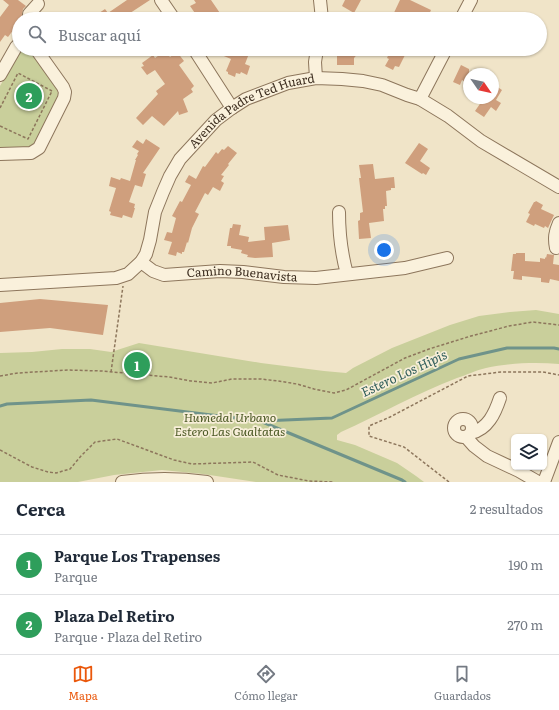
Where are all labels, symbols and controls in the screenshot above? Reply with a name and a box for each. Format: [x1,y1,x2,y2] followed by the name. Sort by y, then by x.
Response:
[12,12,547,56] search box
[26,23,48,45] icon: search
[58,23,141,46] text: Buscar aquí
[184,68,317,152] street label: Avenida Padre Ted Huard
[463,68,499,104] north arrow
[16,81,42,111] pin: 2
[374,240,394,260] your location
[186,261,298,285] street label: Camino Buenavista
[358,344,450,401] water label: Estero Los Hipis
[124,350,150,380] pin: 1
[175,408,285,440] park label: Humedal Urbano Estero Las Gualtatas
[511,434,547,470] map controls
[511,434,547,470] button: layers
[16,496,65,521] text: Cerca
[470,499,543,518] text: 2 resultados
[54,544,220,567] text: Parque Los Trapenses
[26,555,32,574] text: 1
[508,555,543,574] text: 190 m
[54,567,97,586] text: Parque
[54,604,175,627] text: Plaza Del Retiro
[26,615,32,634] text: 2
[507,615,543,634] text: 270 m
[54,627,202,646] text: Parque · Plaza del Retiro
[68,663,98,703] tab: Mapa
[234,663,298,703] tab: Cómo llegar
[434,663,491,703] tab: Guardados

